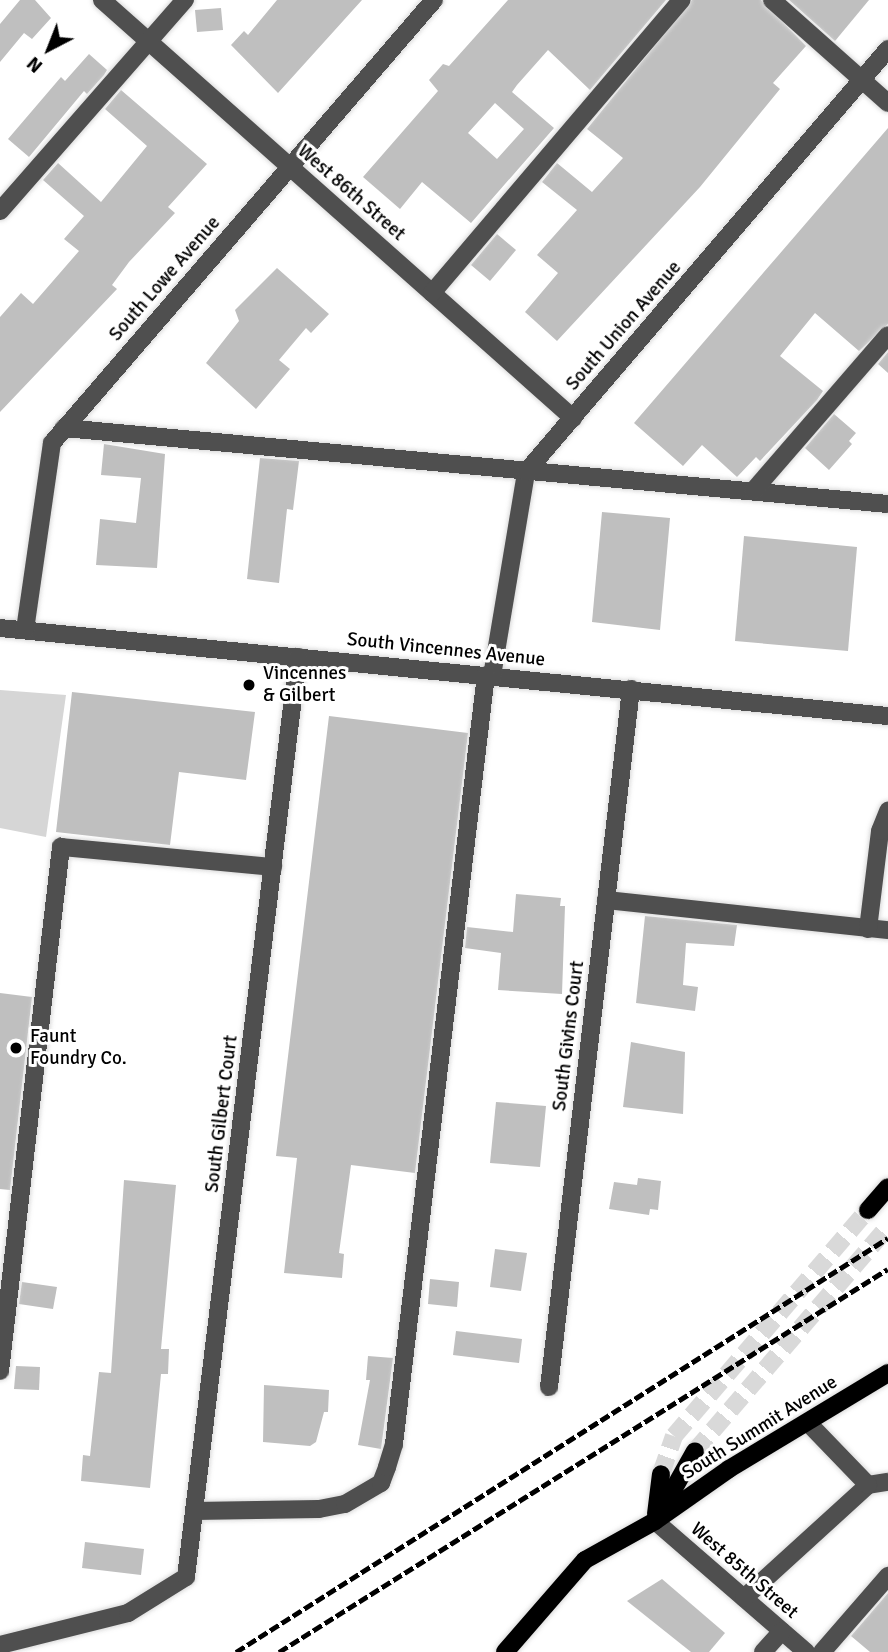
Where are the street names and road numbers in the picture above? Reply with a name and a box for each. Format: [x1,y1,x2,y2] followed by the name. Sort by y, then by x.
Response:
[292,140,410,246] street label: West 86th Street
[105,212,225,346] street label: South Lowe Avenue
[562,257,686,395] street label: South Union Avenue
[346,628,546,672] street label: South Vincennes Avenue
[548,960,590,1112] street label: South Givins Court
[201,1034,243,1194] street label: South Gilbert Court
[678,1371,842,1485] street label: South Summit Avenue
[685,1518,803,1624] street label: West 85th Street

